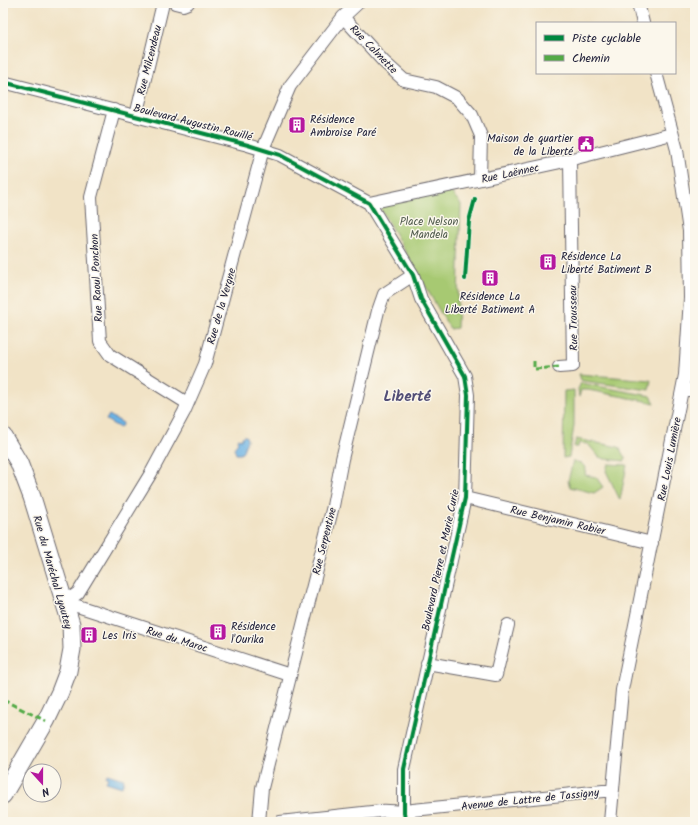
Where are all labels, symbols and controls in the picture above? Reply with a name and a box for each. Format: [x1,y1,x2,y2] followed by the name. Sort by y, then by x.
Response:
[345,21,402,79] street label: Rue Calmette
[536,22,676,74] legend
[133,23,168,97] street label: Rue Milcendeau
[572,29,641,48] text: Piste cyclable
[572,49,610,68] text: Chemin
[131,99,255,147] street label: Boulevard Augustin Rouillé
[310,111,377,142] place label: Résidence Ambroise Paré
[287,115,307,135] building icon: Résidence Ambroise Paré
[487,130,574,161] place label: Maison de quartier de la Liberté
[576,134,596,154] public building icon: Maison de quartier de la Liberté
[480,159,541,189] street label: Rue Laënnec
[400,213,458,244] park label: Place Nelson Mandela
[86,233,108,323] street label: Rue Raoul Ponchon
[561,248,652,279] place label: Résidence La Liberté Batiment B
[538,252,558,272] building icon: Résidence La Liberté Batiment B
[202,266,241,347] street label: Rue de la Vergne
[480,268,500,288] building icon: Résidence La Liberté Batiment A
[564,284,584,351] street label: Rue Trousseau
[445,288,536,319] place label: Résidence La Liberté Batiment A
[384,385,432,409] district label: Liberté
[653,416,687,503] street label: Rue Louis Lumière
[417,488,465,633] street label: Boulevard Pierre et Marie Curie
[508,501,608,541] street label: Rue Benjamin Rabier
[308,505,342,577] street label: Rue Serpentine
[27,513,77,632] street label: Rue du Maréchal Lyautey
[231,618,276,649] place label: Résidence l'Ourika
[144,622,210,658] street label: Rue du Maroc
[208,622,228,642] building icon: Résidence l'Ourika
[79,625,99,645] building icon: Les Iris
[102,627,137,645] place label: Les Iris
[22,763,62,803] north arrow
[39,782,52,801] text: N
[460,784,601,816] street label: Avenue de Lattre de Tassigny

